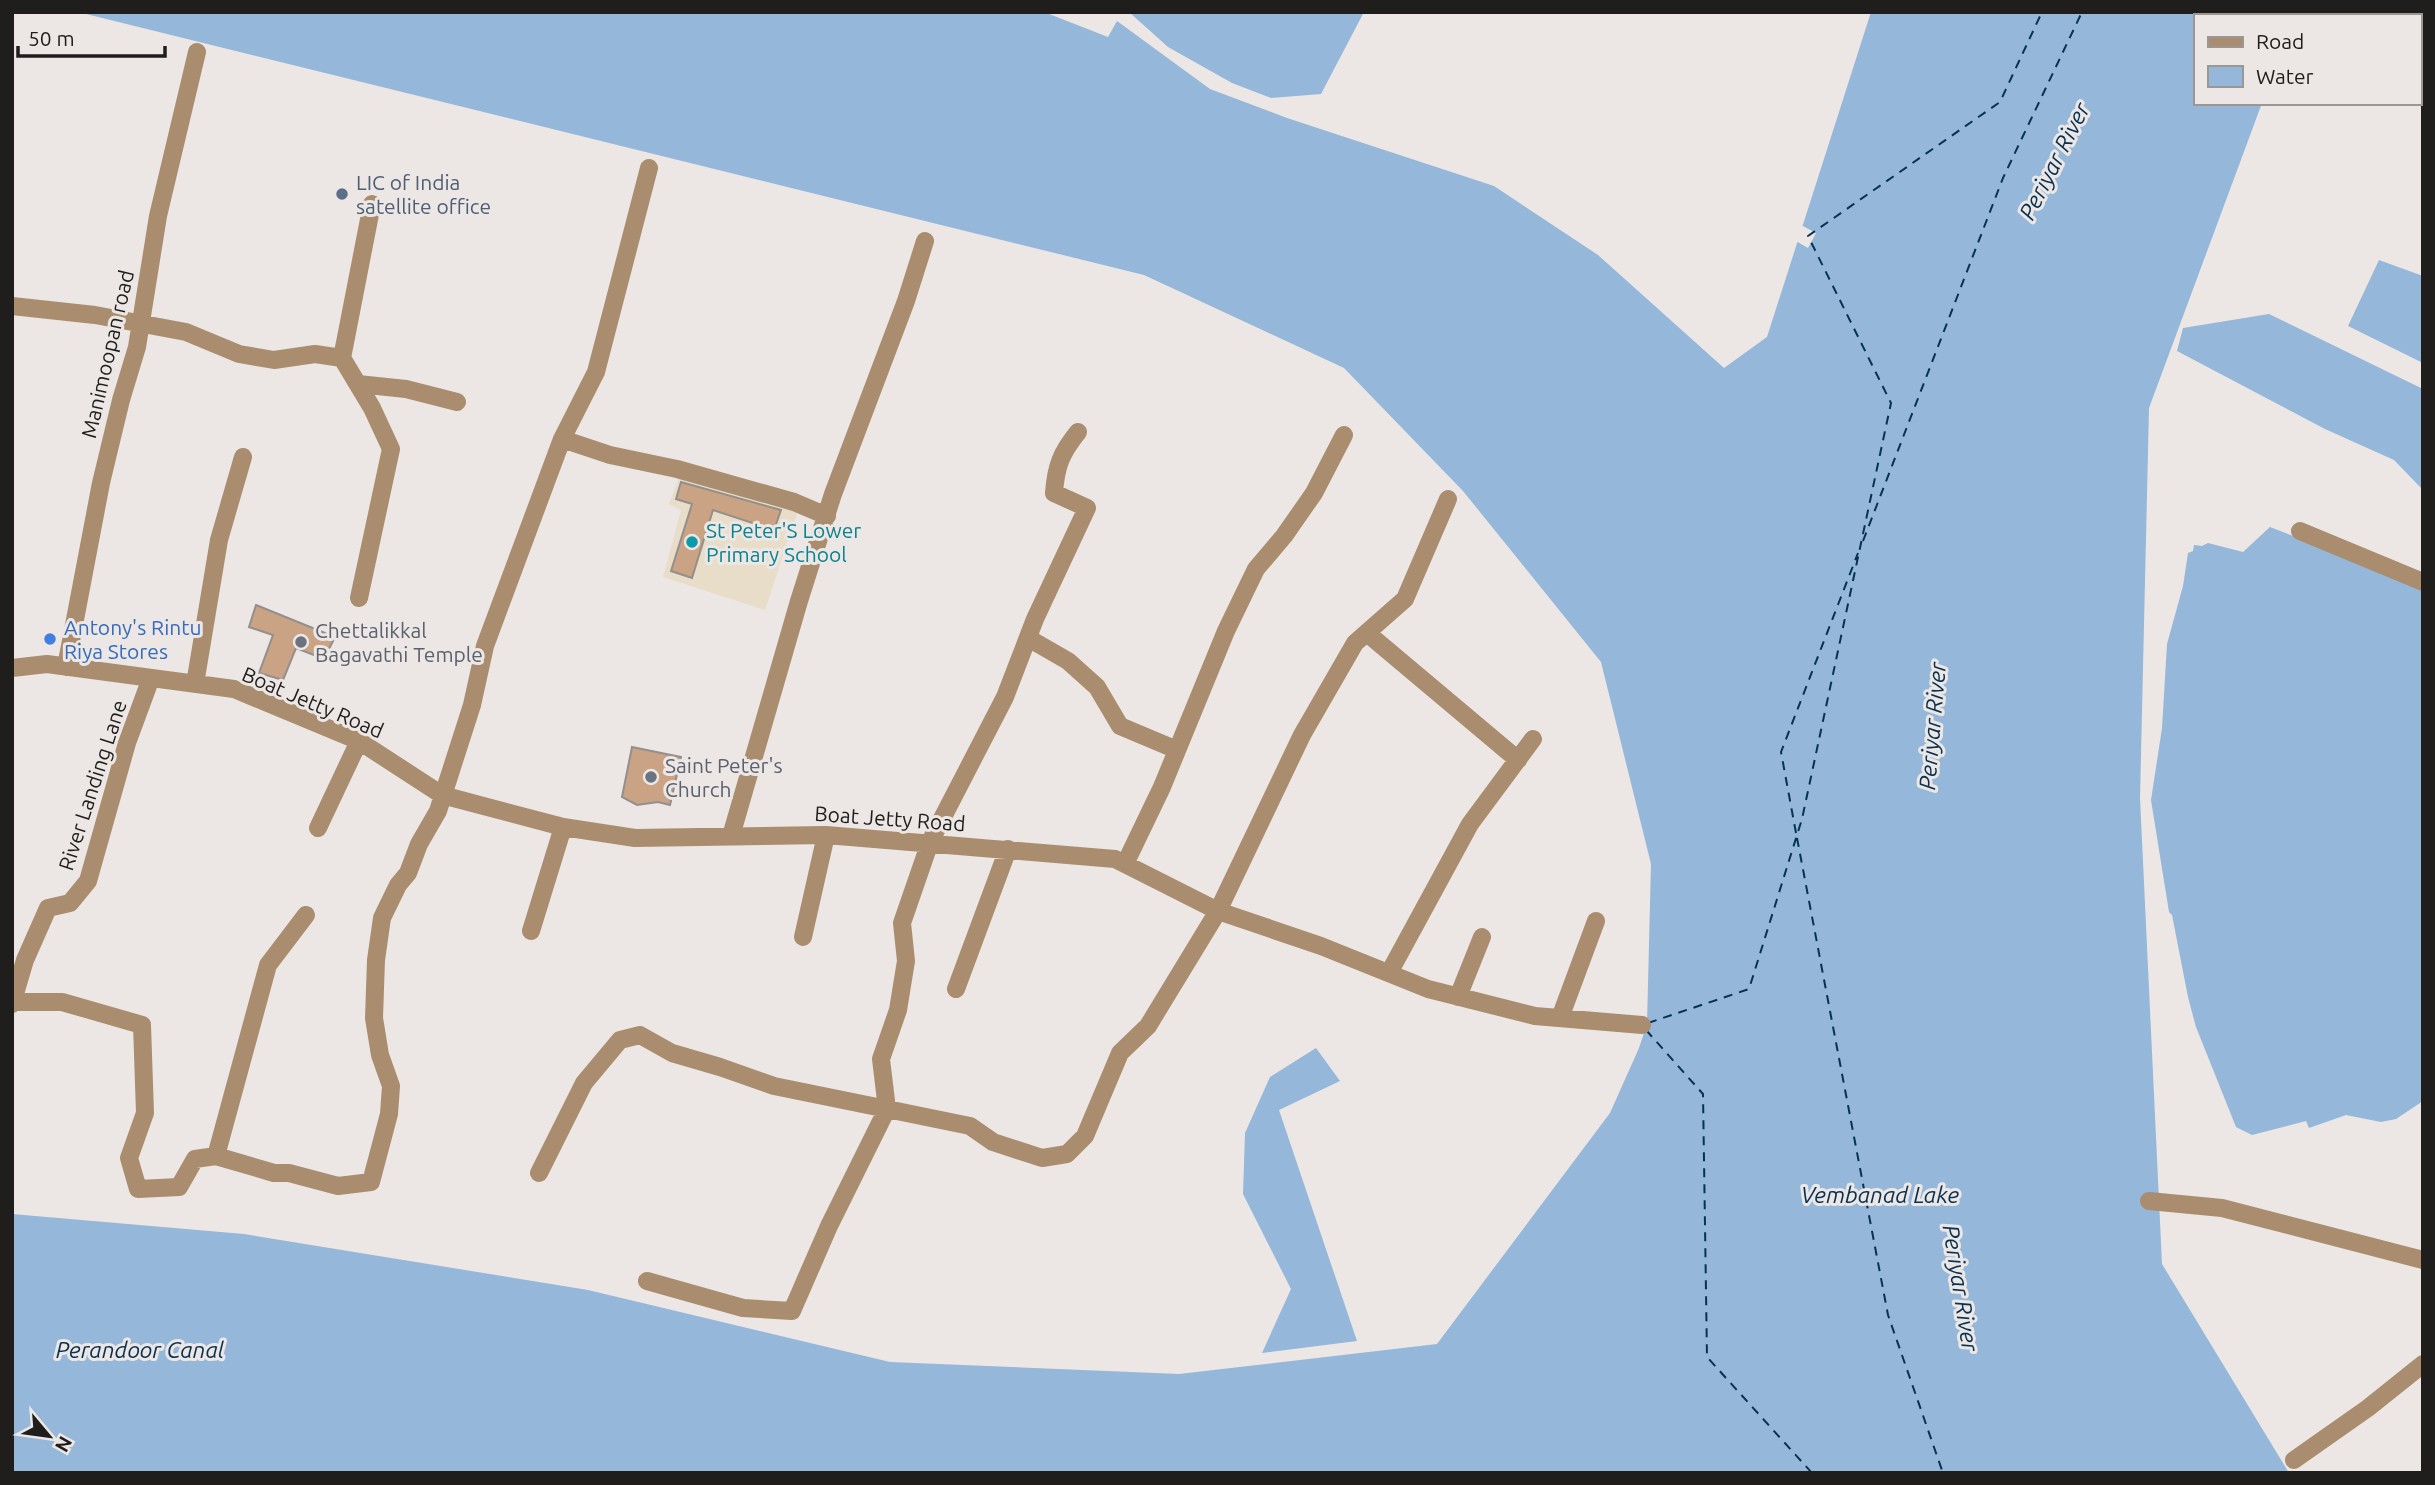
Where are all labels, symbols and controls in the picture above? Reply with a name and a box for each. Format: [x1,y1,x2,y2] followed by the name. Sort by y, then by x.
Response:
[18,14,164,58] scale bar
[2194,14,2421,105] legend
[28,26,75,50] text: 50 m
[2256,29,2304,53] text: Road
[2256,64,2314,88] text: Water
[2014,97,2095,224] water label: Periyar River
[356,170,491,218] place label: LIC of India satellite office
[334,186,350,202] marker: LIC of India satellite office
[76,267,138,441] street label: Manimoopan road
[706,518,861,566] place label: St Peter'S Lower Primary School
[684,534,700,550] marker: St Peter'S Lower Primary School
[64,615,202,663] place label: Antony's Rintu Riya Stores
[315,618,483,666] place label: Chettalikkal Bagavathi Temple
[42,631,58,647] marker: Antony's Rintu Riya Stores
[293,634,309,650] marker: Chettalikkal Bagavathi Temple
[1914,660,1950,791] water label: Periyar River
[239,661,387,743] street label: Boat Jetty Road
[53,697,131,873] street label: River Landing Lane
[665,753,783,801] place label: Saint Peter's Church
[643,769,659,785] marker: Saint Peter's Church
[814,801,966,835] street label: Boat Jetty Road
[1801,1182,1960,1207] water label: Vembanad Lake
[1939,1223,1984,1354] water label: Periyar River
[56,1337,225,1362] water label: Perandoor Canal
[14,1401,84,1471] north arrow
[51,1433,77,1456] text: N

